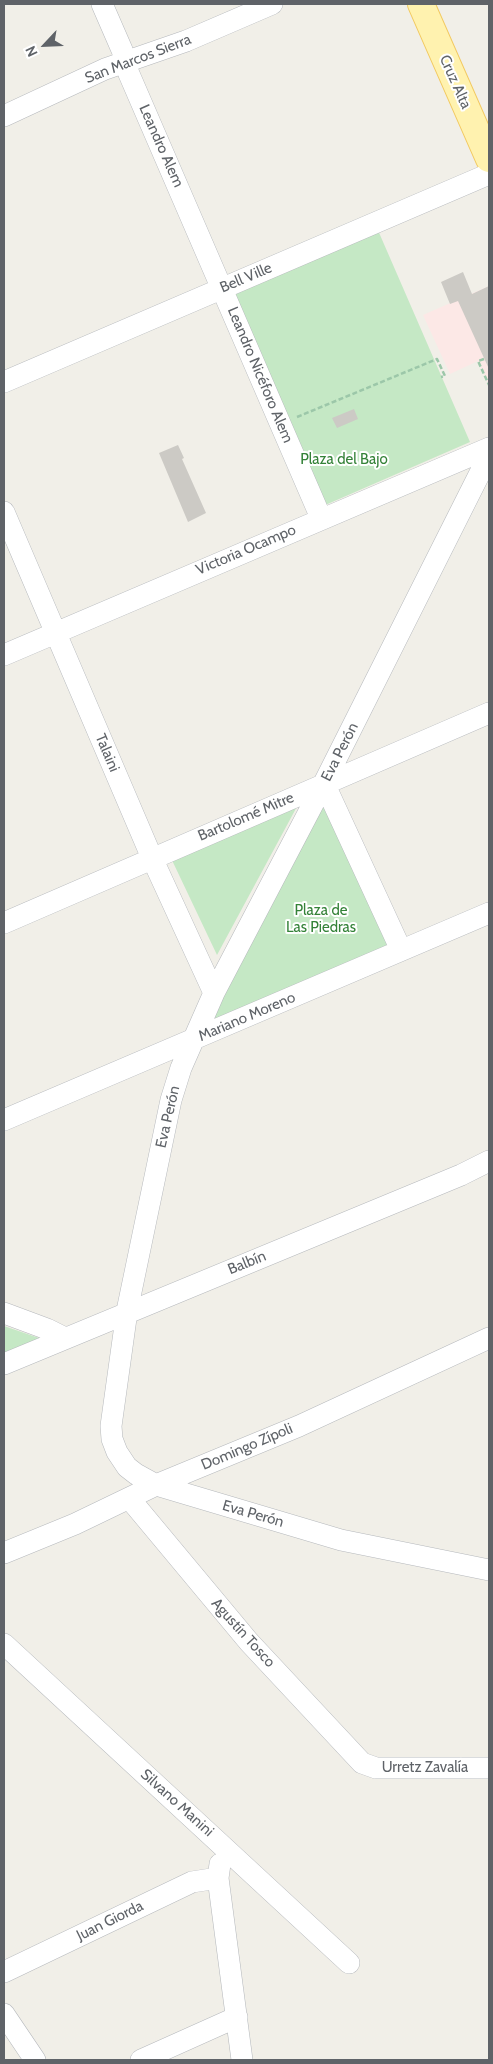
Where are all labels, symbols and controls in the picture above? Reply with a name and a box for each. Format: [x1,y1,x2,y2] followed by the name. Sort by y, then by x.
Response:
[20,20,70,70] north arrow
[82,30,194,88] street label: San Marcos Sierra
[21,43,42,60] text: N
[435,52,475,112] street label: Cruz Alta
[135,102,187,190] street label: Leandro Alem
[217,259,275,297] street label: Bell Ville
[223,304,297,446] street label: Leandro Nicéforo Alem
[300,451,388,469] park label: Plaza del Bajo
[193,521,299,579] street label: Victoria Ocampo
[318,720,362,784] street label: Eva Perón
[91,731,123,775] street label: Talaini
[195,789,297,845] street label: Bartolomé Mitre
[286,902,356,937] park label: Plaza de Las Piedras
[196,988,298,1046] street label: Mariano Moreno
[152,1084,184,1150] street label: Eva Perón
[225,1247,269,1279] street label: Balbín
[199,1420,295,1474] street label: Domingo Zípoli
[220,1497,286,1531] street label: Eva Perón
[207,1595,279,1671] street label: Agustín Tosco
[382,1759,468,1777] street label: Urretz Zavalía
[137,1765,217,1841] street label: Silvano Manini
[74,1897,146,1945] street label: Juan Giorda

